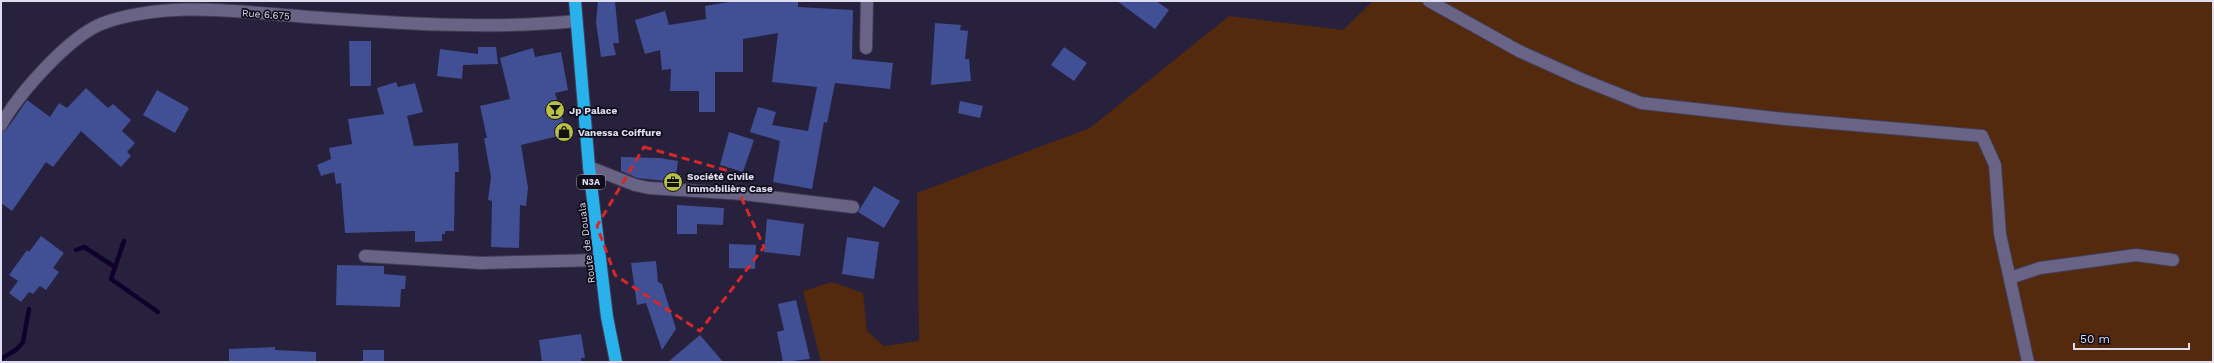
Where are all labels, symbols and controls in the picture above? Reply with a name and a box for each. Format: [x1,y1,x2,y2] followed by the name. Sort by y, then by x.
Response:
[242,7,290,22] street label: Rue 6.675
[544,99,566,121] bar icon: Jp Palace
[569,105,618,116] place label: Jp Palace
[553,121,575,143] shop icon: Vanessa Coiffure
[578,127,662,138] place label: Vanessa Coiffure
[662,171,684,193] office icon: Société Civile Immobilière Case
[687,171,773,194] place label: Société Civile Immobilière Case
[577,175,605,189] road number: N3A
[576,202,597,284] street label: Route de Douala
[2074,325,2189,351] scale bar
[2080,332,2110,346] text: 50 m

